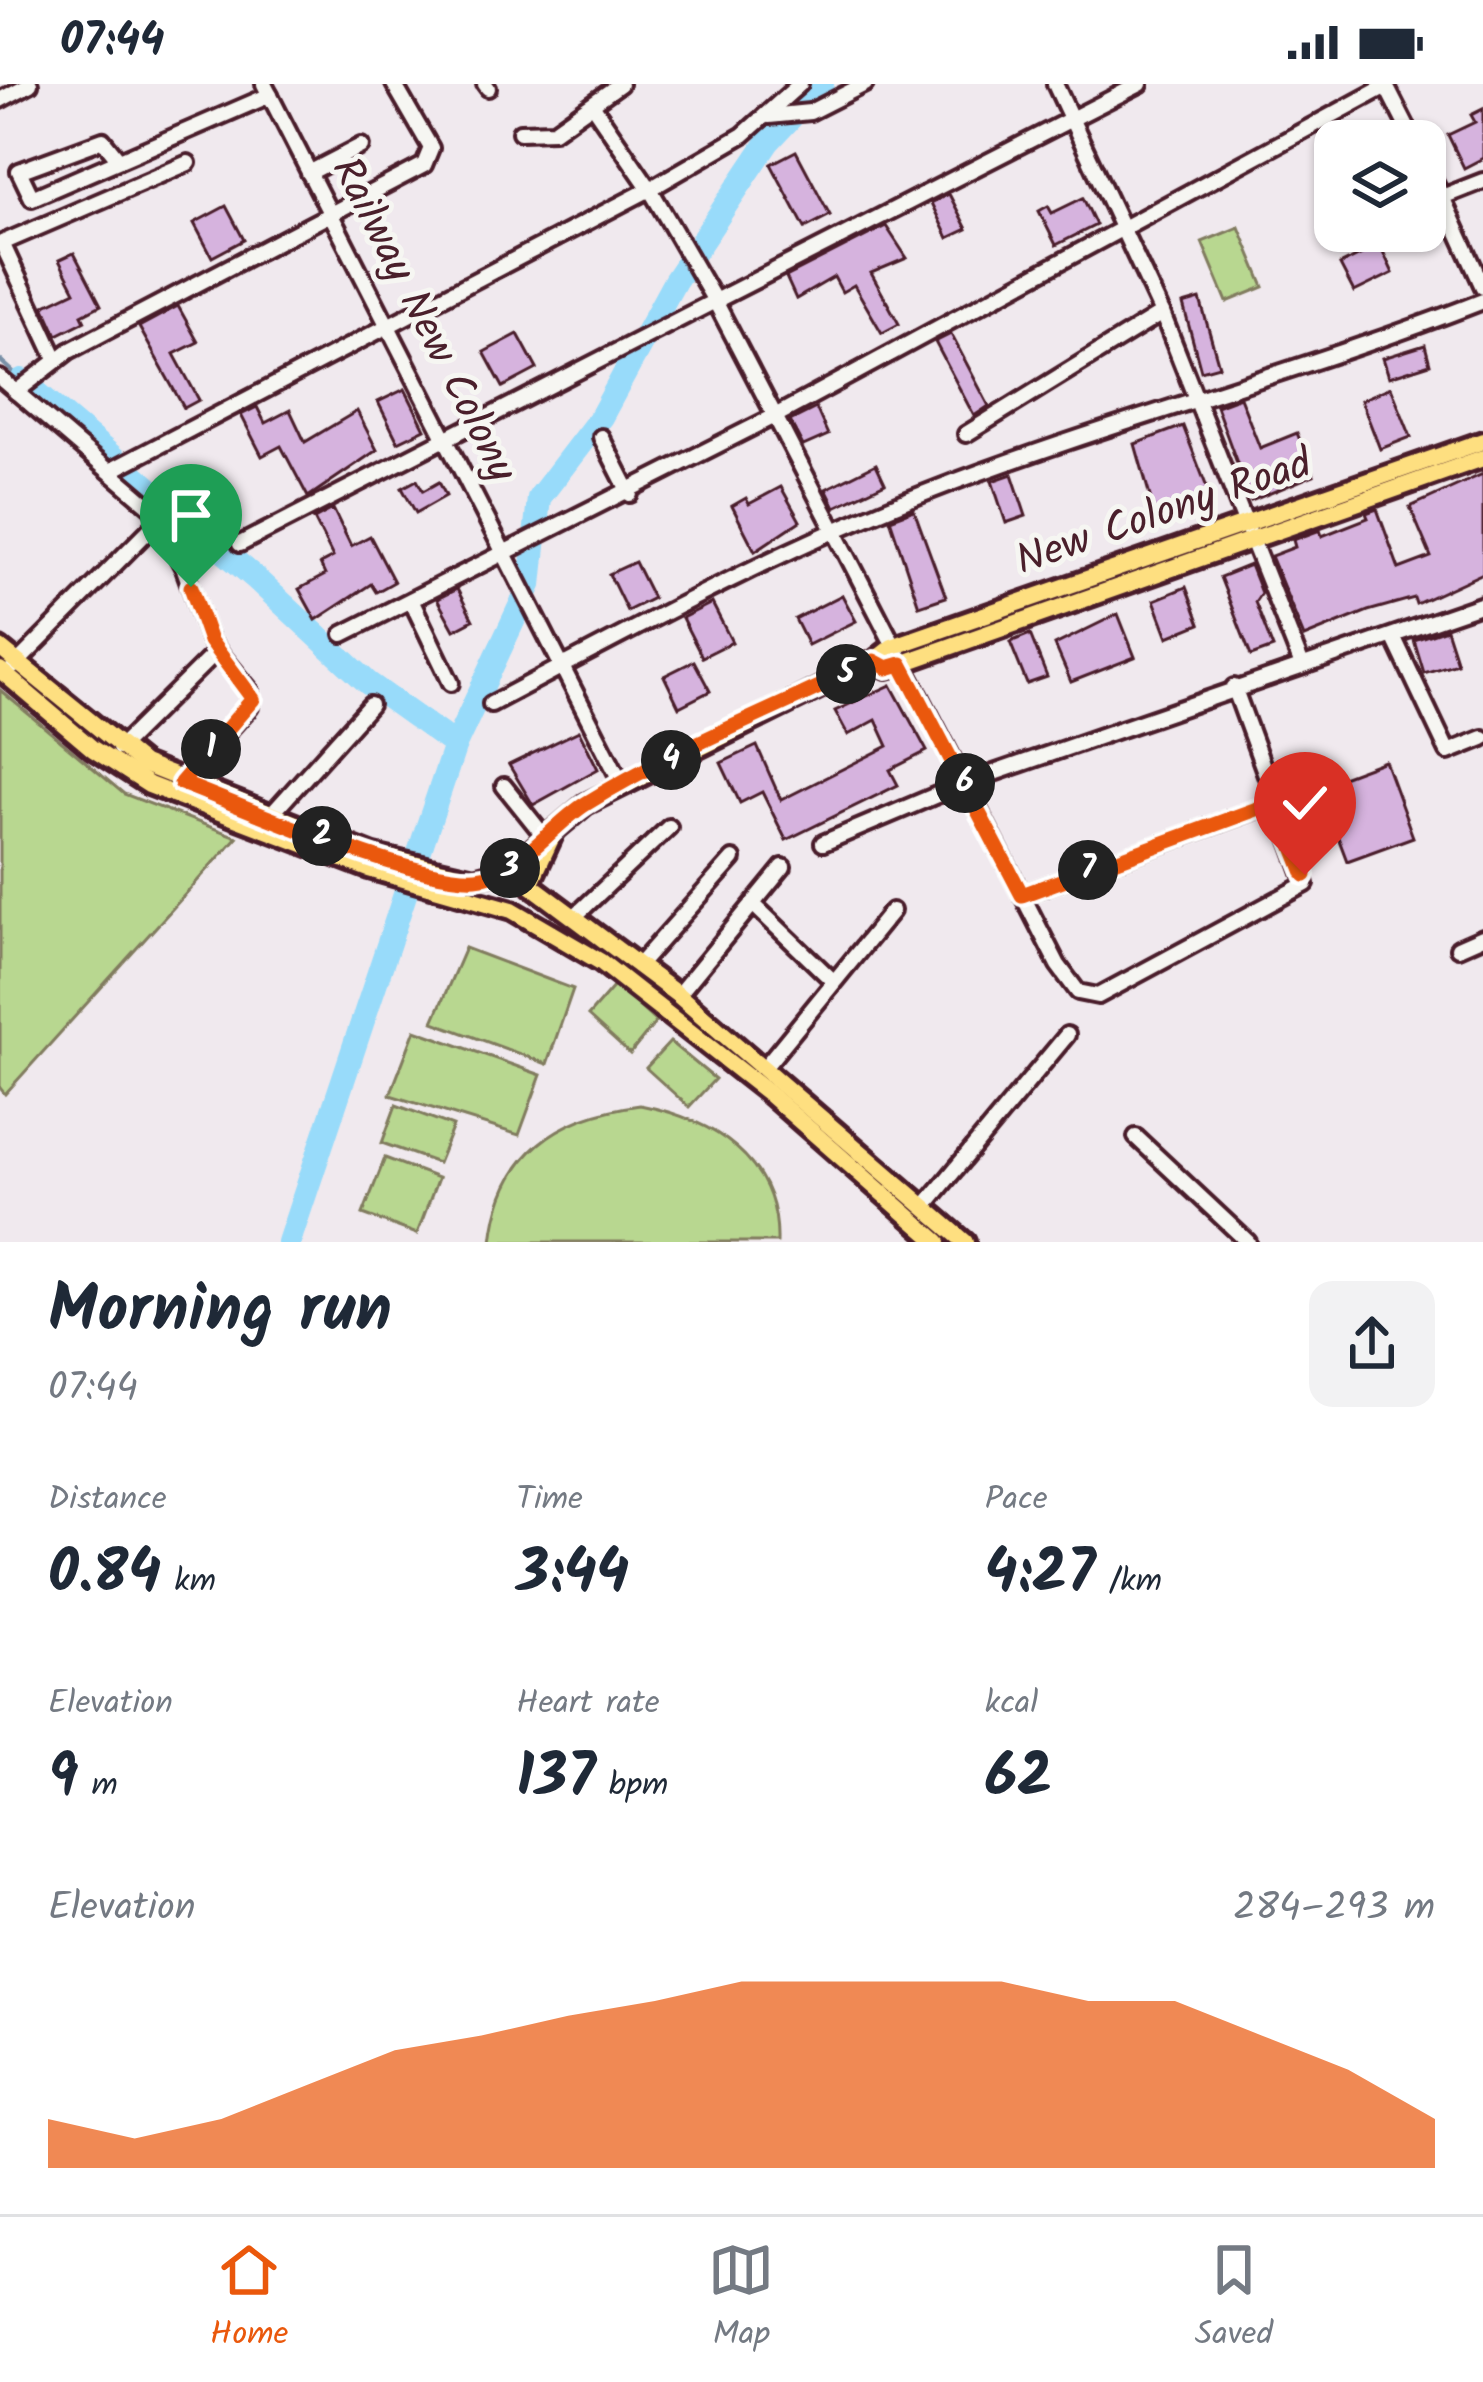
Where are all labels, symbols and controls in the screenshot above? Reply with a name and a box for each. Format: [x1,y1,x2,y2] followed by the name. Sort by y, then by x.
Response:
[60,6,164,78] text: 07:44
[1314,120,1446,252] map controls
[1314,120,1446,252] button: layers
[312,146,534,495] street label: Railway New Colony
[1007,431,1322,595] street label: New Colony Road
[140,464,242,587] pin
[158,482,224,548] icon: arrive
[816,644,876,704] pin: 5
[838,647,854,700] text: 5
[181,719,241,779] pin: 1
[206,722,216,775] text: 1
[641,730,701,790] pin: 4
[662,733,680,786] text: 4
[1254,752,1356,875] pin
[935,753,995,813] pin: 6
[956,756,974,809] text: 6
[1272,770,1338,836] icon: check
[292,806,352,866] pin: 2
[312,809,332,862] text: 2
[480,838,540,898] pin: 3
[1058,840,1118,900] pin: 7
[501,841,519,894] text: 3
[1080,843,1096,896] text: 7
[48,1260,392,1365] text: Morning run
[1309,1281,1435,1407] button: share
[48,1358,138,1420] text: 07:44
[48,1474,167,1527] text: Distance
[516,1474,583,1527] text: Time
[985,1474,1048,1527] text: Pace
[48,1527,161,1623] text: 0.84
[516,1527,629,1623] text: 3:44
[985,1527,1095,1623] text: 4:27
[161,1556,216,1609] text: km
[1095,1556,1162,1609] text: /km
[48,1678,173,1731] text: Elevation
[516,1678,660,1731] text: Heart rate
[985,1678,1038,1731] text: kcal
[48,1731,78,1827] text: 9
[516,1731,596,1827] text: 137
[985,1731,1052,1827] text: 62
[78,1760,118,1813] text: m
[596,1760,668,1813] text: bpm
[48,1878,196,1940] text: Elevation
[1233,1878,1435,1940] text: 284–293 m
[210,2237,288,2362] tab: Home
[708,2237,774,2362] tab: Map
[1195,2237,1273,2362] tab: Saved

